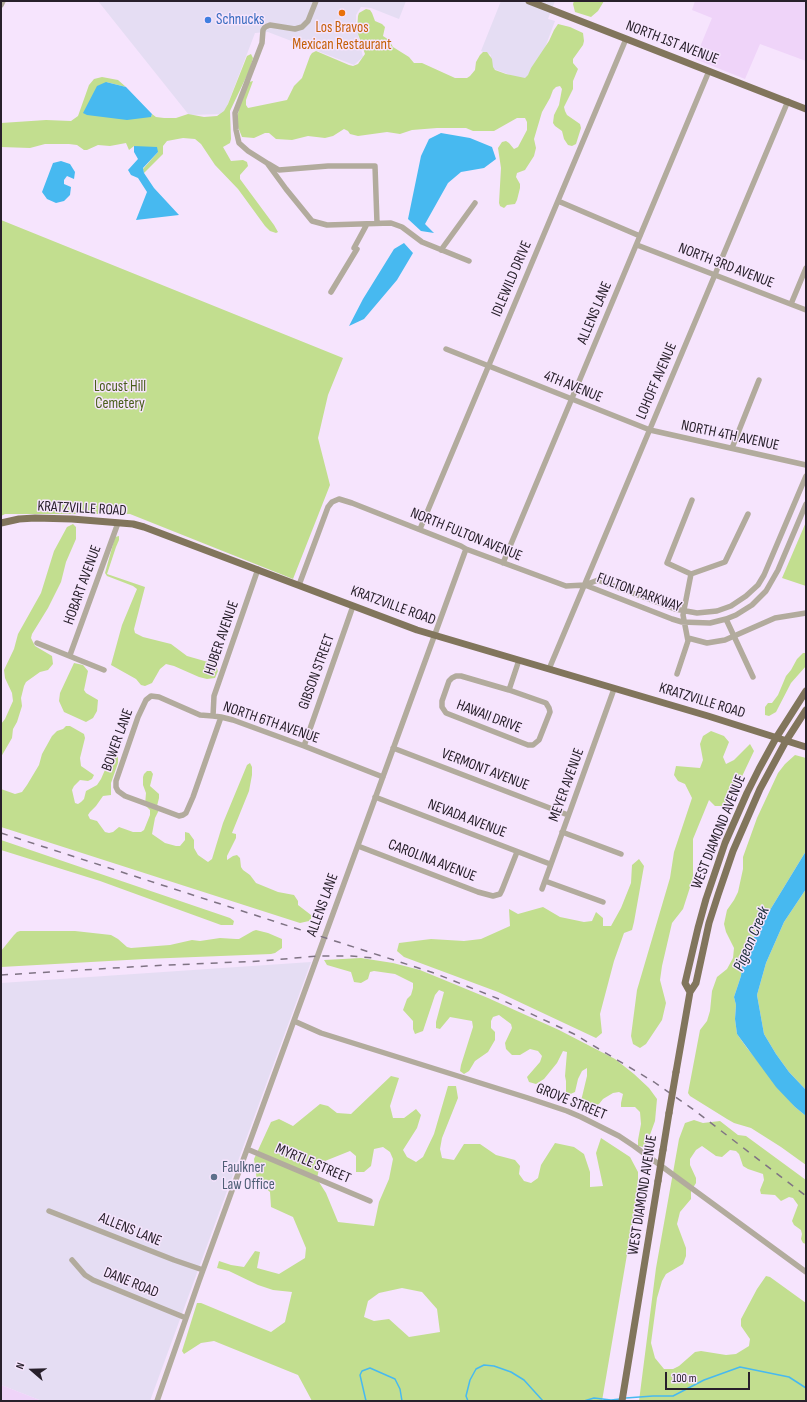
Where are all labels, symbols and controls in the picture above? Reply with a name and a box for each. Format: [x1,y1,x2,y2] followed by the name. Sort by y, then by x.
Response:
[337,8,347,18] marker: Los Bravos Mexican Restaurant
[216,11,264,29] place label: Schnucks
[203,15,213,25] marker: Schnucks
[623,17,721,69] street label: NORTH 1ST AVENUE
[292,19,392,54] place label: Los Bravos Mexican Restaurant
[488,238,536,320] street label: IDLEWILD DRIVE
[676,239,776,293] street label: NORTH 3RD AVENUE
[574,279,616,347] street label: ALLENS LANE
[633,340,681,422] street label: LOHOFF AVENUE
[541,367,605,407] street label: 4TH AVENUE
[94,378,146,413] park label: Locust Hill Cemetery
[679,417,781,455] street label: NORTH 4TH AVENUE
[37,498,127,520] street label: KRATZVILLE ROAD
[407,504,525,566] street label: NORTH FULTON AVENUE
[60,543,106,627] street label: HOBART AVENUE
[594,569,684,617] street label: FULTON PARKWAY
[348,582,438,630] street label: KRATZVILLE ROAD
[201,598,243,678] street label: HUBER AVENUE
[295,632,339,712] street label: GIBSON STREET
[657,679,747,723] street label: KRATZVILLE ROAD
[454,696,524,738] street label: HAWAII DRIVE
[221,698,321,748] street label: NORTH 6TH AVENUE
[98,706,138,774] street label: BOWER LANE
[439,745,531,795] street label: VERMONT AVENUE
[545,746,589,824] street label: MEYER AVENUE
[688,772,750,892] street label: WEST DIAMOND AVENUE
[425,796,509,842] street label: NEVADA AVENUE
[385,836,479,886] street label: CAROLINA AVENUE
[303,871,343,939] street label: ALLENS LANE
[730,904,774,974] water label: Pigeon Creek
[533,1080,609,1124] street label: GROVE STREET
[625,1134,661,1256] street label: WEST DIAMOND AVENUE
[273,1140,353,1188] street label: MYRTLE STREET
[222,1159,275,1194] place label: Faulkner Law Office
[209,1172,219,1182] marker: Faulkner Law Office
[96,1209,164,1251] street label: ALLENS LANE
[101,1264,161,1302] street label: DANE ROAD
[12,1350,52,1390] north arrow
[13,1361,27,1371] text: N
[667,1364,752,1390] scale bar
[672,1371,697,1386] text: 100 m

